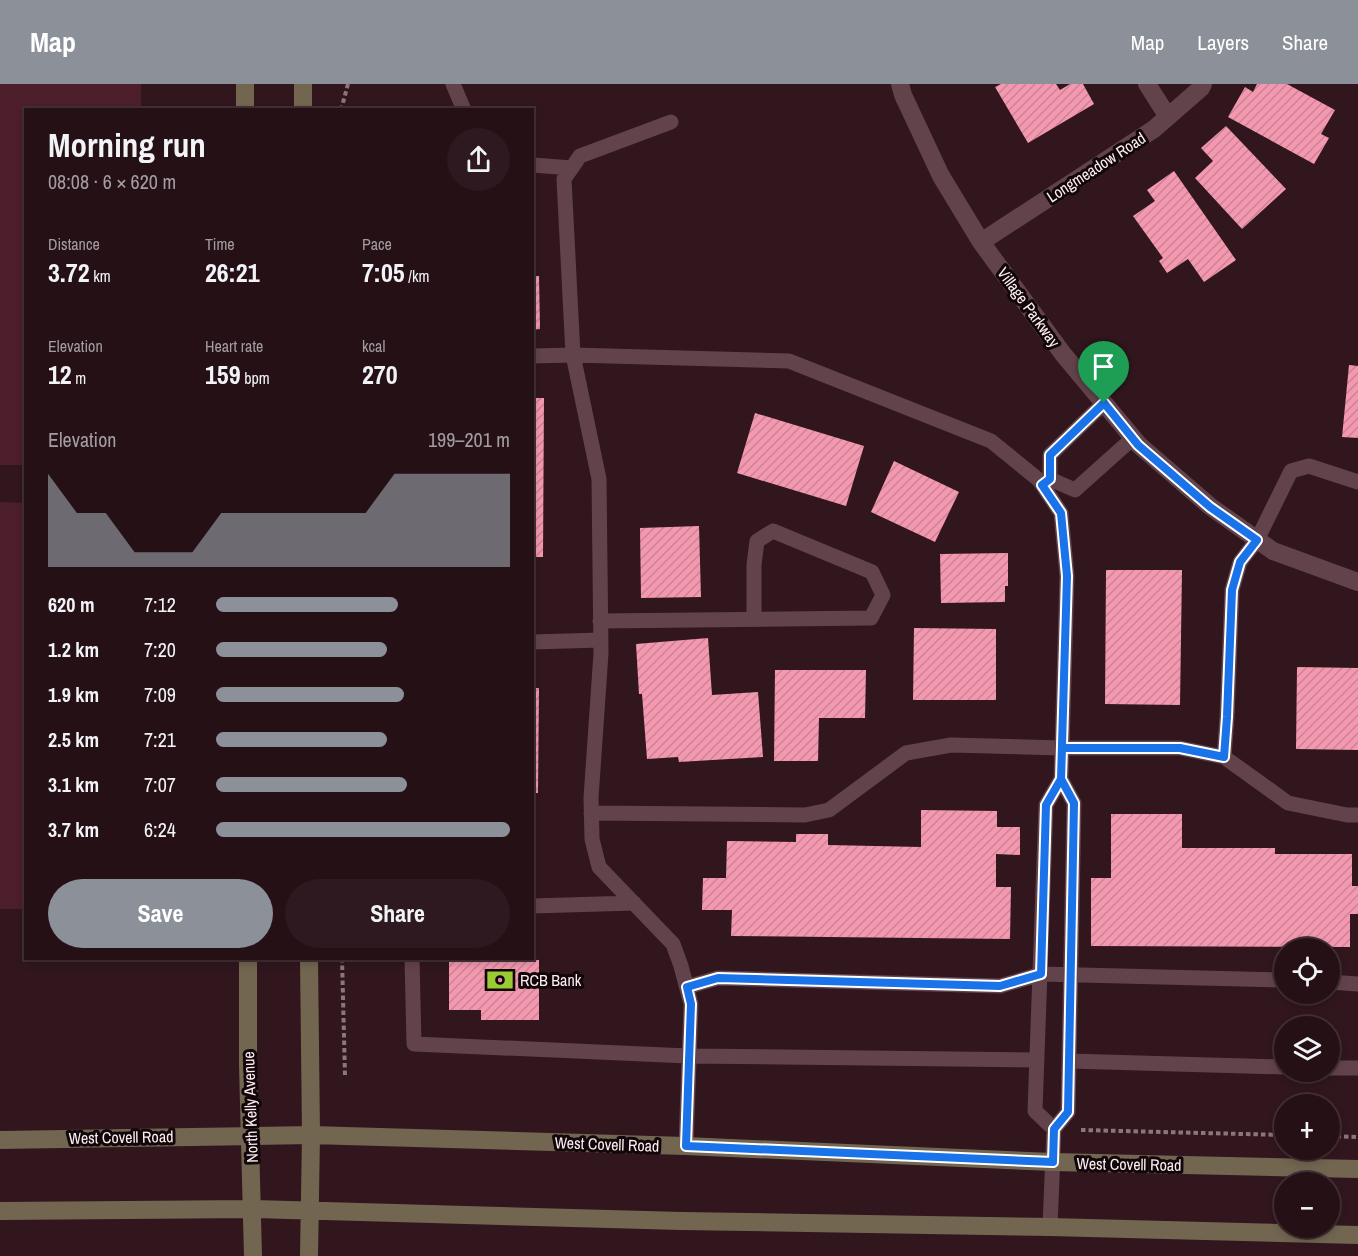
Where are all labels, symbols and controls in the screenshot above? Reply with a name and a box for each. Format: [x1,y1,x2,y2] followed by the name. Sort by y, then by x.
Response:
[30,23,76,61] text: Map
[1131,28,1164,57] text: Map
[1197,28,1249,57] text: Layers
[1282,28,1328,57] text: Share
[48,123,206,167] text: Morning run
[1042,127,1150,207] street label: Longmeadow Road
[447,128,510,191] button: share
[48,168,176,195] text: 08:08 · 6 × 620 m
[48,233,100,255] text: Distance
[205,233,235,255] text: Time
[362,233,392,255] text: Pace
[48,255,90,290] text: 3.72
[205,255,260,290] text: 26:21
[362,255,405,290] text: 7:05
[993,263,1066,352] street label: Village Parkway
[90,265,111,287] text: km
[405,265,429,287] text: /km
[48,335,103,357] text: Elevation
[205,335,263,357] text: Heart rate
[362,335,385,357] text: kcal
[1078,341,1129,403] pin
[1087,350,1120,383] icon: arrive
[48,357,72,392] text: 12
[205,357,241,392] text: 159
[362,357,398,392] text: 270
[72,367,86,389] text: m
[241,367,270,389] text: bpm
[48,426,116,453] text: Elevation
[428,426,510,453] text: 199–201 m
[48,591,95,618] text: 620 m
[144,591,176,618] text: 7:12
[48,636,99,663] text: 1.2 km
[144,636,176,663] text: 7:20
[48,681,99,708] text: 1.9 km
[144,681,176,708] text: 7:09
[48,726,99,753] text: 2.5 km
[144,726,176,753] text: 7:21
[48,771,99,798] text: 3.1 km
[144,771,176,798] text: 7:07
[48,816,99,843] text: 3.7 km
[144,816,176,843] text: 6:24
[48,879,273,948] button: Save
[285,879,510,948] button: Share
[1274,938,1340,1238] map controls
[1274,938,1340,1004] button: locate
[485,965,515,995] bank icon: RCB Bank
[520,969,582,991] place label: RCB Bank
[1274,1016,1340,1082] button: layers
[237,1051,263,1163] street label: North Kelly Avenue
[1274,1094,1340,1160] button: +
[68,1125,174,1149] street label: West Covell Road
[554,1131,660,1157] street label: West Covell Road
[1076,1152,1182,1176] street label: West Covell Road
[1274,1172,1340,1238] button: −

